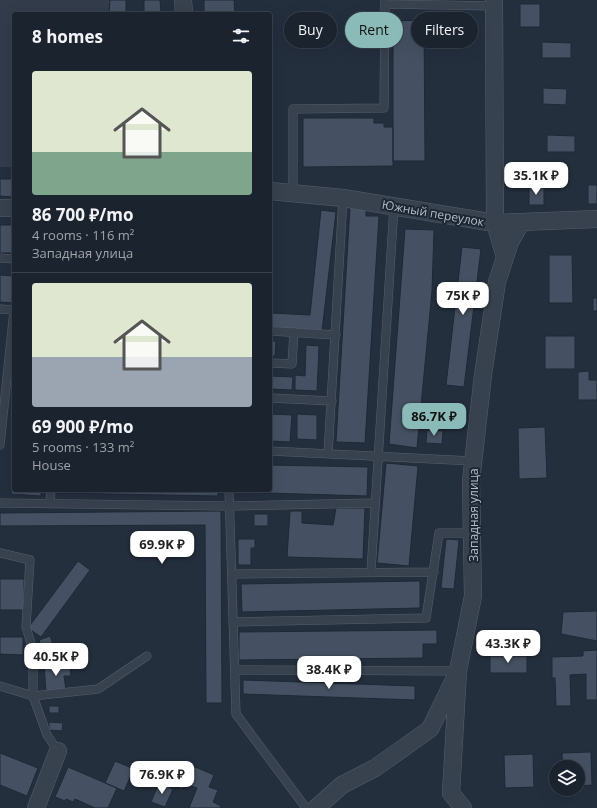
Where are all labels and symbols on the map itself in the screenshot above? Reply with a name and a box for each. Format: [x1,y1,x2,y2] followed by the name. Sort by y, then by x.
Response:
[499,162,573,196] pin: 35.1K ₽
[381,196,486,230] street label: Южный переулок
[435,282,491,316] pin: 75K ₽
[397,403,471,437] pin: 86.7K ₽
[465,468,482,562] street label: Западная улица
[125,531,199,565] pin: 69.9K ₽
[471,630,545,664] pin: 43.3K ₽
[19,643,93,677] pin: 40.5K ₽
[292,656,366,690] pin: 38.4K ₽
[125,761,199,795] pin: 76.9K ₽

